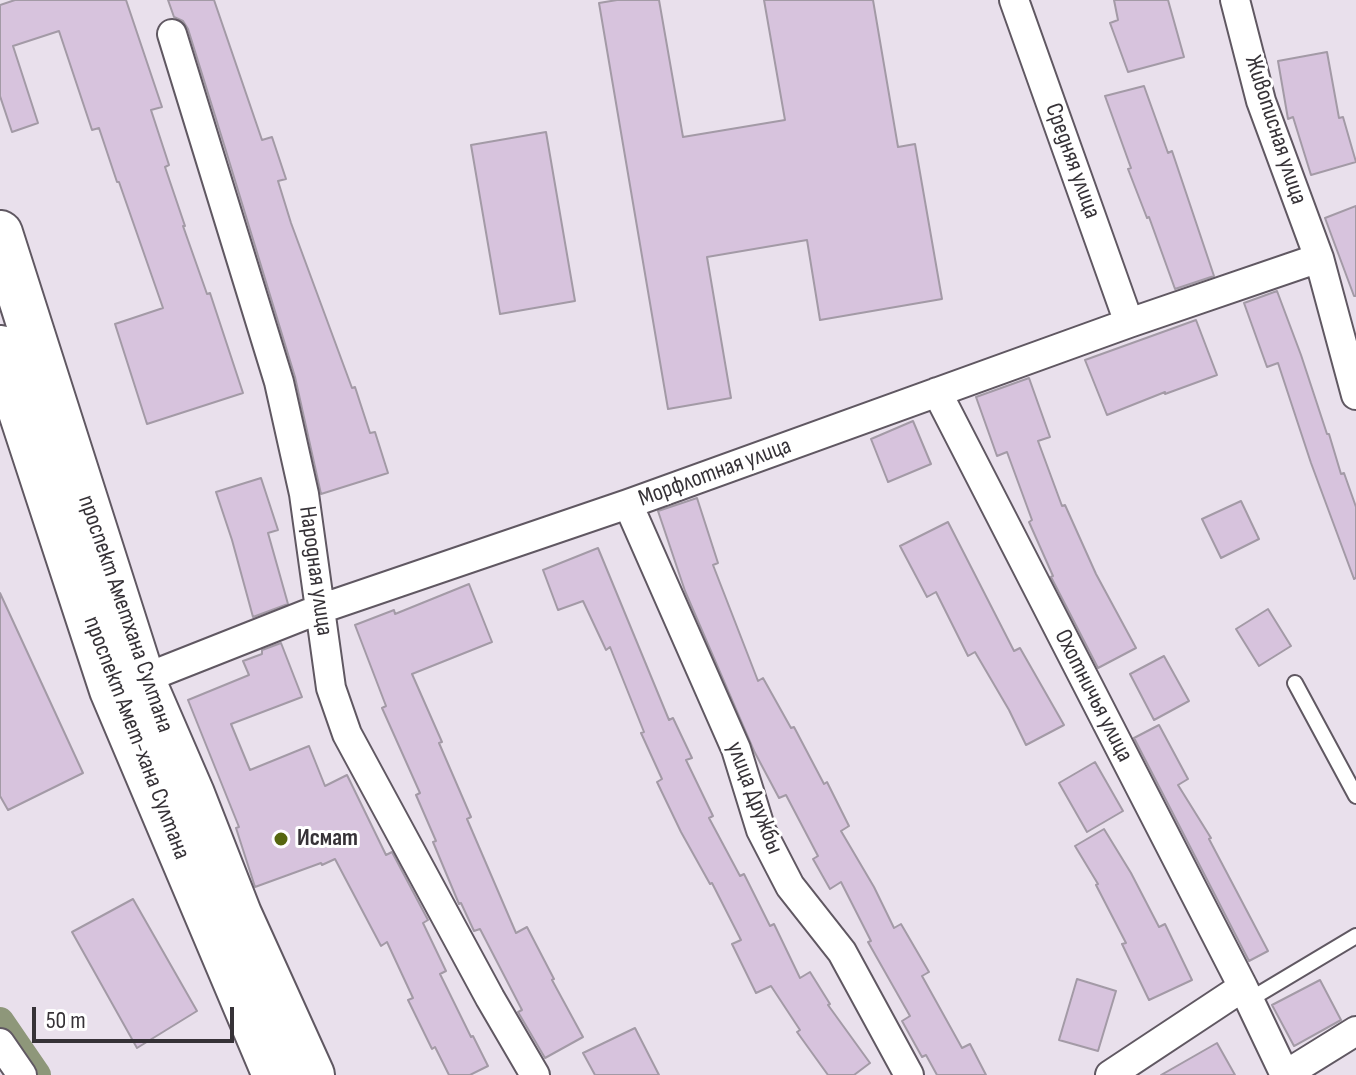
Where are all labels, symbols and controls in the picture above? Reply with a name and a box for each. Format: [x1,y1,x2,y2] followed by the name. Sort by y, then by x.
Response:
[1237,52,1313,208] street label: Живописная улица
[1038,99,1106,223] street label: Средняя улица
[635,432,795,514] street label: Морфлотная улица
[71,492,179,736] street label: проспект Аметхана Султана
[292,504,338,638] street label: Народная улица
[76,612,196,864] street label: проспект Амет-хана Султана
[1047,625,1139,767] street label: Охотничья улица
[719,738,789,858] street label: улица Дружбы
[297,825,358,853] place label: Исмат
[272,830,290,848] marker: Исмат
[36,991,238,1041] scale bar
[46,1006,86,1035] text: 50 m

